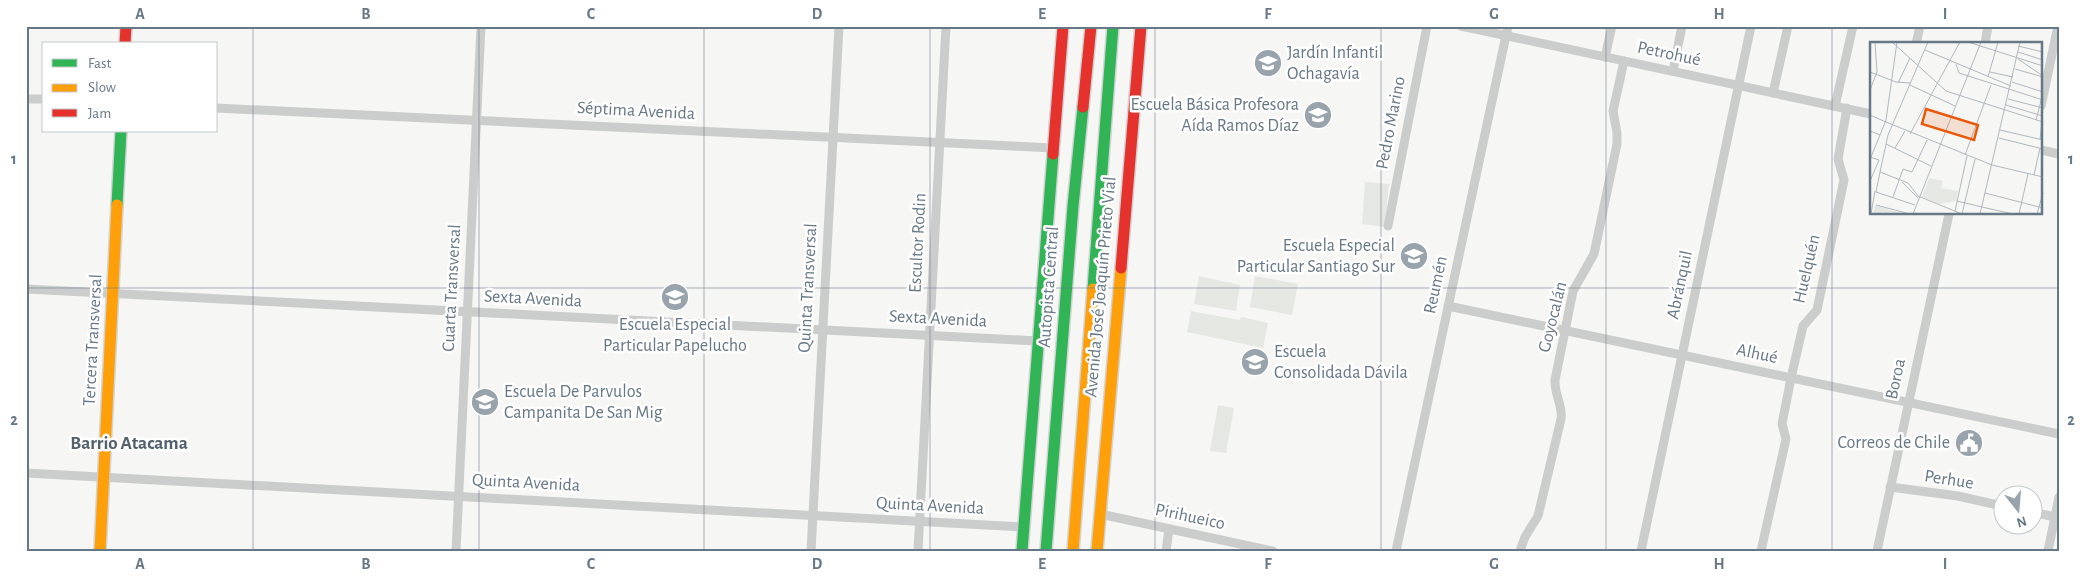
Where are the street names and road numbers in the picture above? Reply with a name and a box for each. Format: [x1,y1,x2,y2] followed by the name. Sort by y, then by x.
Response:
[1636,39,1702,69] street label: Petrohué
[1373,75,1409,171] street label: Pedro Marino
[576,99,696,123] street label: Séptima Avenida
[1082,176,1120,398] street label: Avenida José Joaquín Prieto Vial
[906,193,930,293] street label: Escultor Rodin
[796,223,820,353] street label: Quinta Transversal
[440,224,464,352] street label: Cuarta Transversal
[1036,226,1062,348] street label: Autopista Central
[1790,233,1824,305] street label: Huelquén
[1664,249,1696,321] street label: Abránquil
[1421,254,1451,316] street label: Reumén
[81,274,105,406] street label: Tercera Transversal
[1536,280,1570,354] street label: Goyocalán
[483,287,583,311] street label: Sexta Avenida
[888,307,988,331] street label: Sexta Avenida
[1735,341,1779,367] street label: Alhué
[1883,357,1909,401] street label: Boroa
[1923,467,1975,493] street label: Perhue
[471,471,581,495] street label: Quinta Avenida
[875,494,985,518] street label: Quinta Avenida
[1153,501,1227,533] street label: Pirihueico

